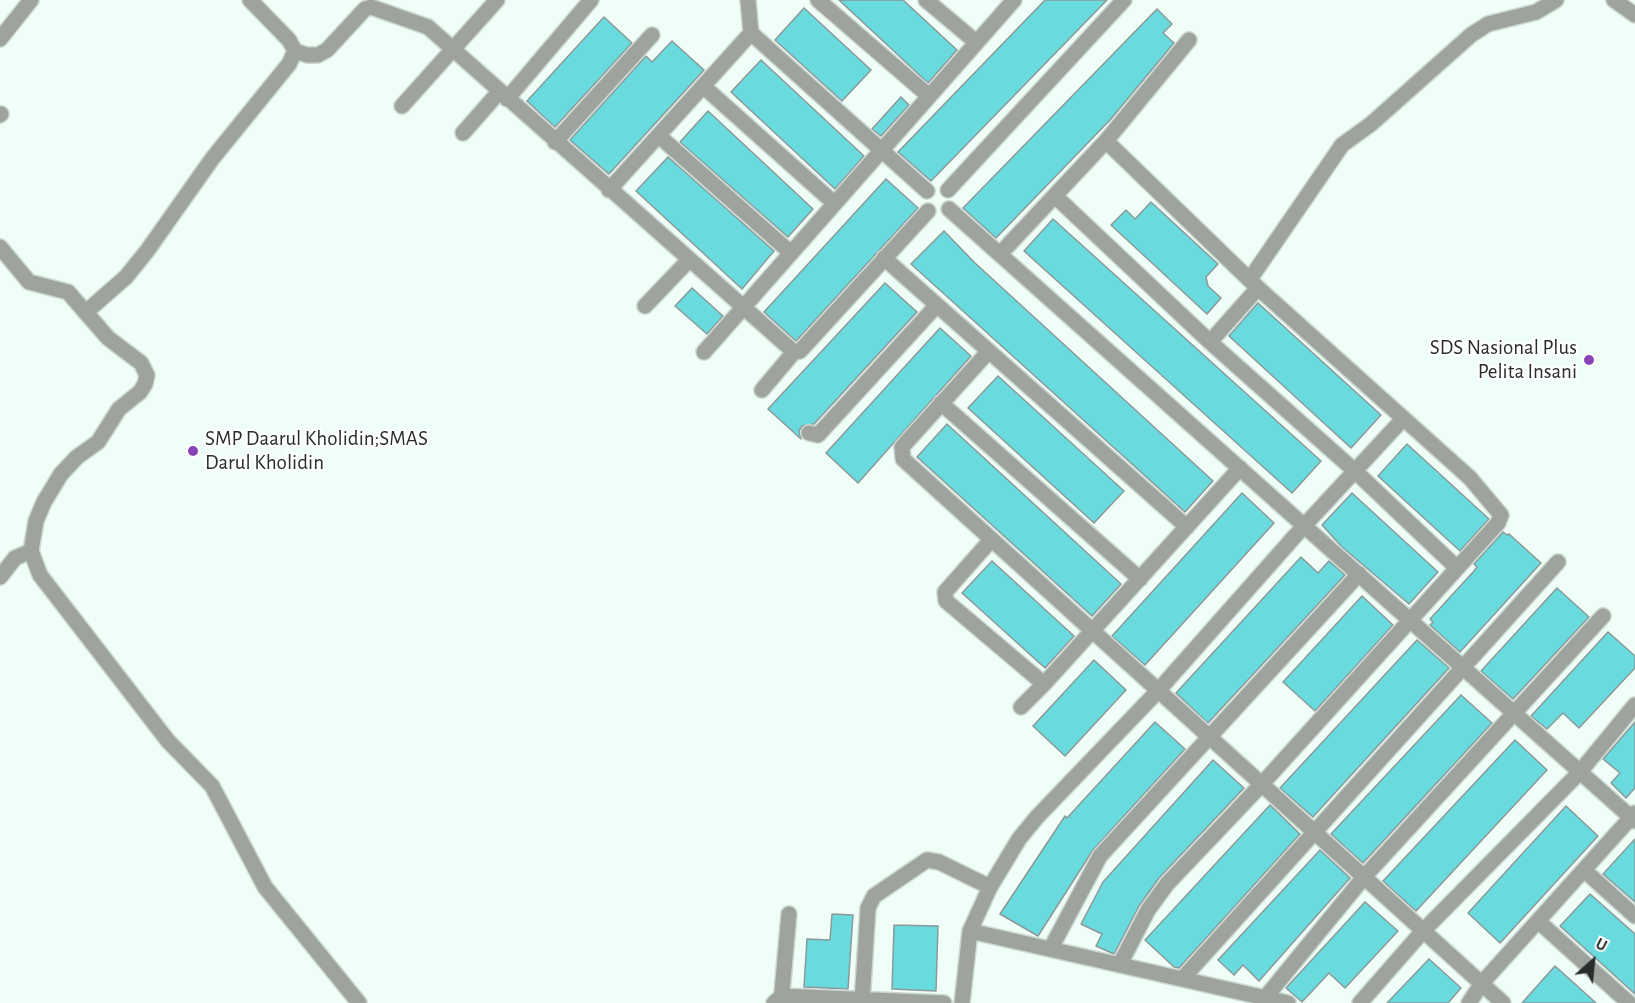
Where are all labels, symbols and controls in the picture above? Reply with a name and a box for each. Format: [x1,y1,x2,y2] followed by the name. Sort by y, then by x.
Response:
[1430,335,1577,385] place label: SDS Nasional Plus Pelita Insani
[1582,353,1596,367] marker: SDS Nasional Plus Pelita Insani
[205,426,428,476] place label: SMP Daarul Kholidin;SMAS Darul Kholidin
[186,444,200,458] marker: SMP Daarul Kholidin;SMAS Darul Kholidin
[1563,931,1623,991] north arrow
[1593,936,1609,954] text: U

